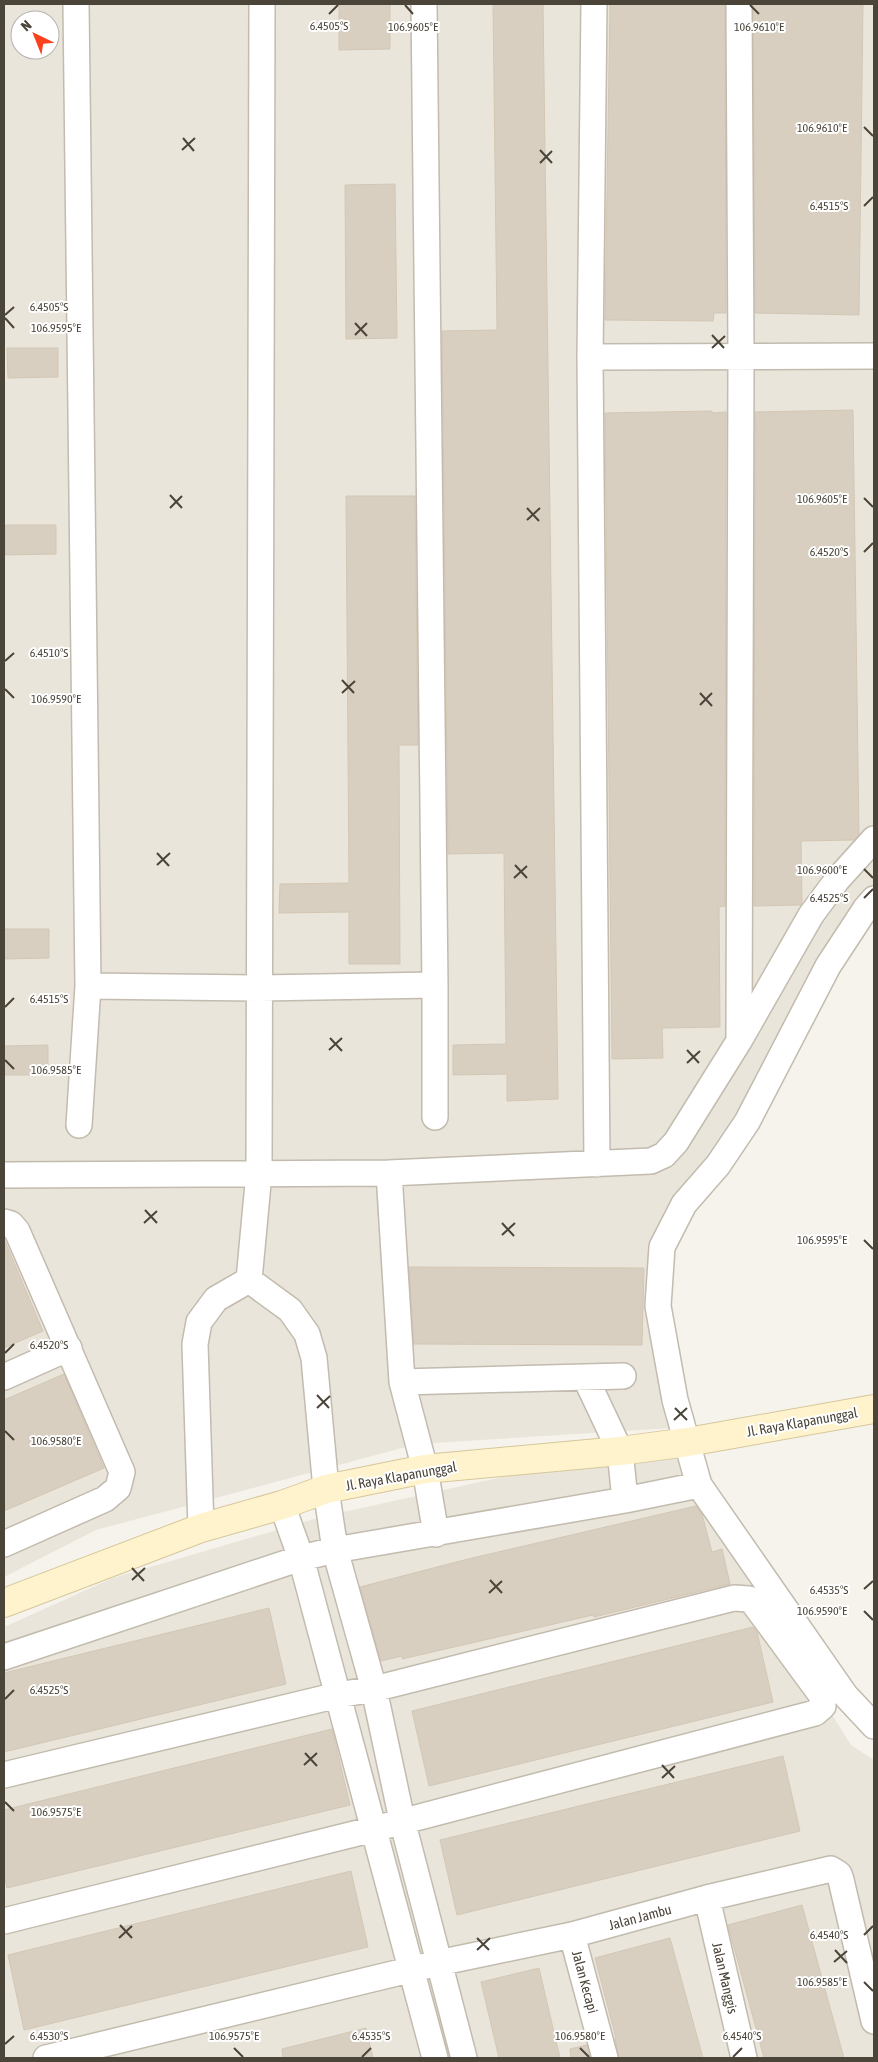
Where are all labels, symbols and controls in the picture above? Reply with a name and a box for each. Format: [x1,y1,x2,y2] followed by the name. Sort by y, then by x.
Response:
[10,10,60,60] north arrow
[18,17,35,34] text: N
[310,19,348,33] text: 6.4505°S
[388,20,438,34] text: 106.9605°E
[734,20,784,34] text: 106.9610°E
[797,121,847,135] text: 106.9610°E
[810,199,848,213] text: 6.4515°S
[30,300,68,314] text: 6.4505°S
[31,321,81,335] text: 106.9595°E
[797,492,847,506] text: 106.9605°E
[810,545,848,559] text: 6.4520°S
[30,646,68,660] text: 6.4510°S
[31,692,81,706] text: 106.9590°E
[797,863,847,877] text: 106.9600°E
[810,891,848,905] text: 6.4525°S
[30,992,68,1006] text: 6.4515°S
[31,1063,81,1077] text: 106.9585°E
[797,1233,847,1247] text: 106.9595°E
[30,1338,68,1352] text: 6.4520°S
[745,1404,859,1440] street label: Jl. Raya Klapanunggal
[31,1434,81,1448] text: 106.9580°E
[344,1458,458,1494] street label: Jl. Raya Klapanunggal
[810,1583,848,1597] text: 6.4535°S
[797,1604,847,1618] text: 106.9590°E
[30,1683,68,1697] text: 6.4525°S
[31,1805,81,1819] text: 106.9575°E
[607,1901,673,1933] street label: Jalan Jambu
[810,1928,848,1942] text: 6.4540°S
[709,1941,741,2015] street label: Jalan Manggis
[569,1949,601,2015] street label: Jalan Kecapi
[797,1975,847,1989] text: 106.9585°E
[30,2029,68,2043] text: 6.4530°S
[209,2029,259,2043] text: 106.9575°E
[352,2029,390,2043] text: 6.4535°S
[555,2029,605,2043] text: 106.9580°E
[723,2029,761,2043] text: 6.4540°S

